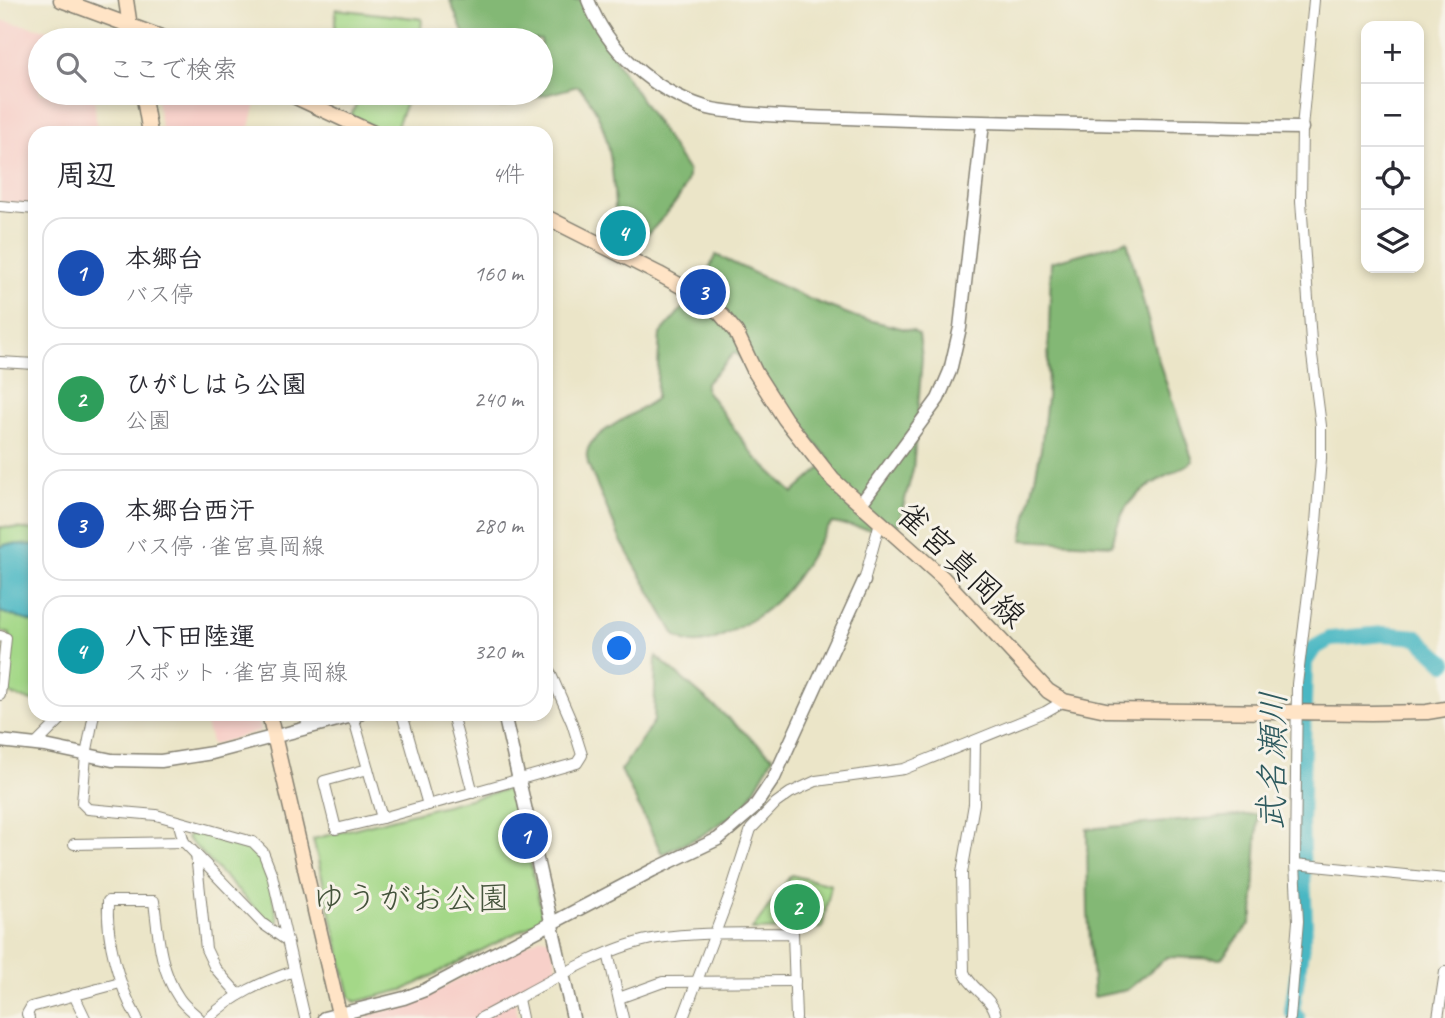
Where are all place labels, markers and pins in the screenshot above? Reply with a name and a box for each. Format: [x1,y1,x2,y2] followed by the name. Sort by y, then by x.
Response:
[600,207,646,259] pin: 4
[680,266,726,318] pin: 3
[502,810,548,862] pin: 1
[774,881,820,933] pin: 2

